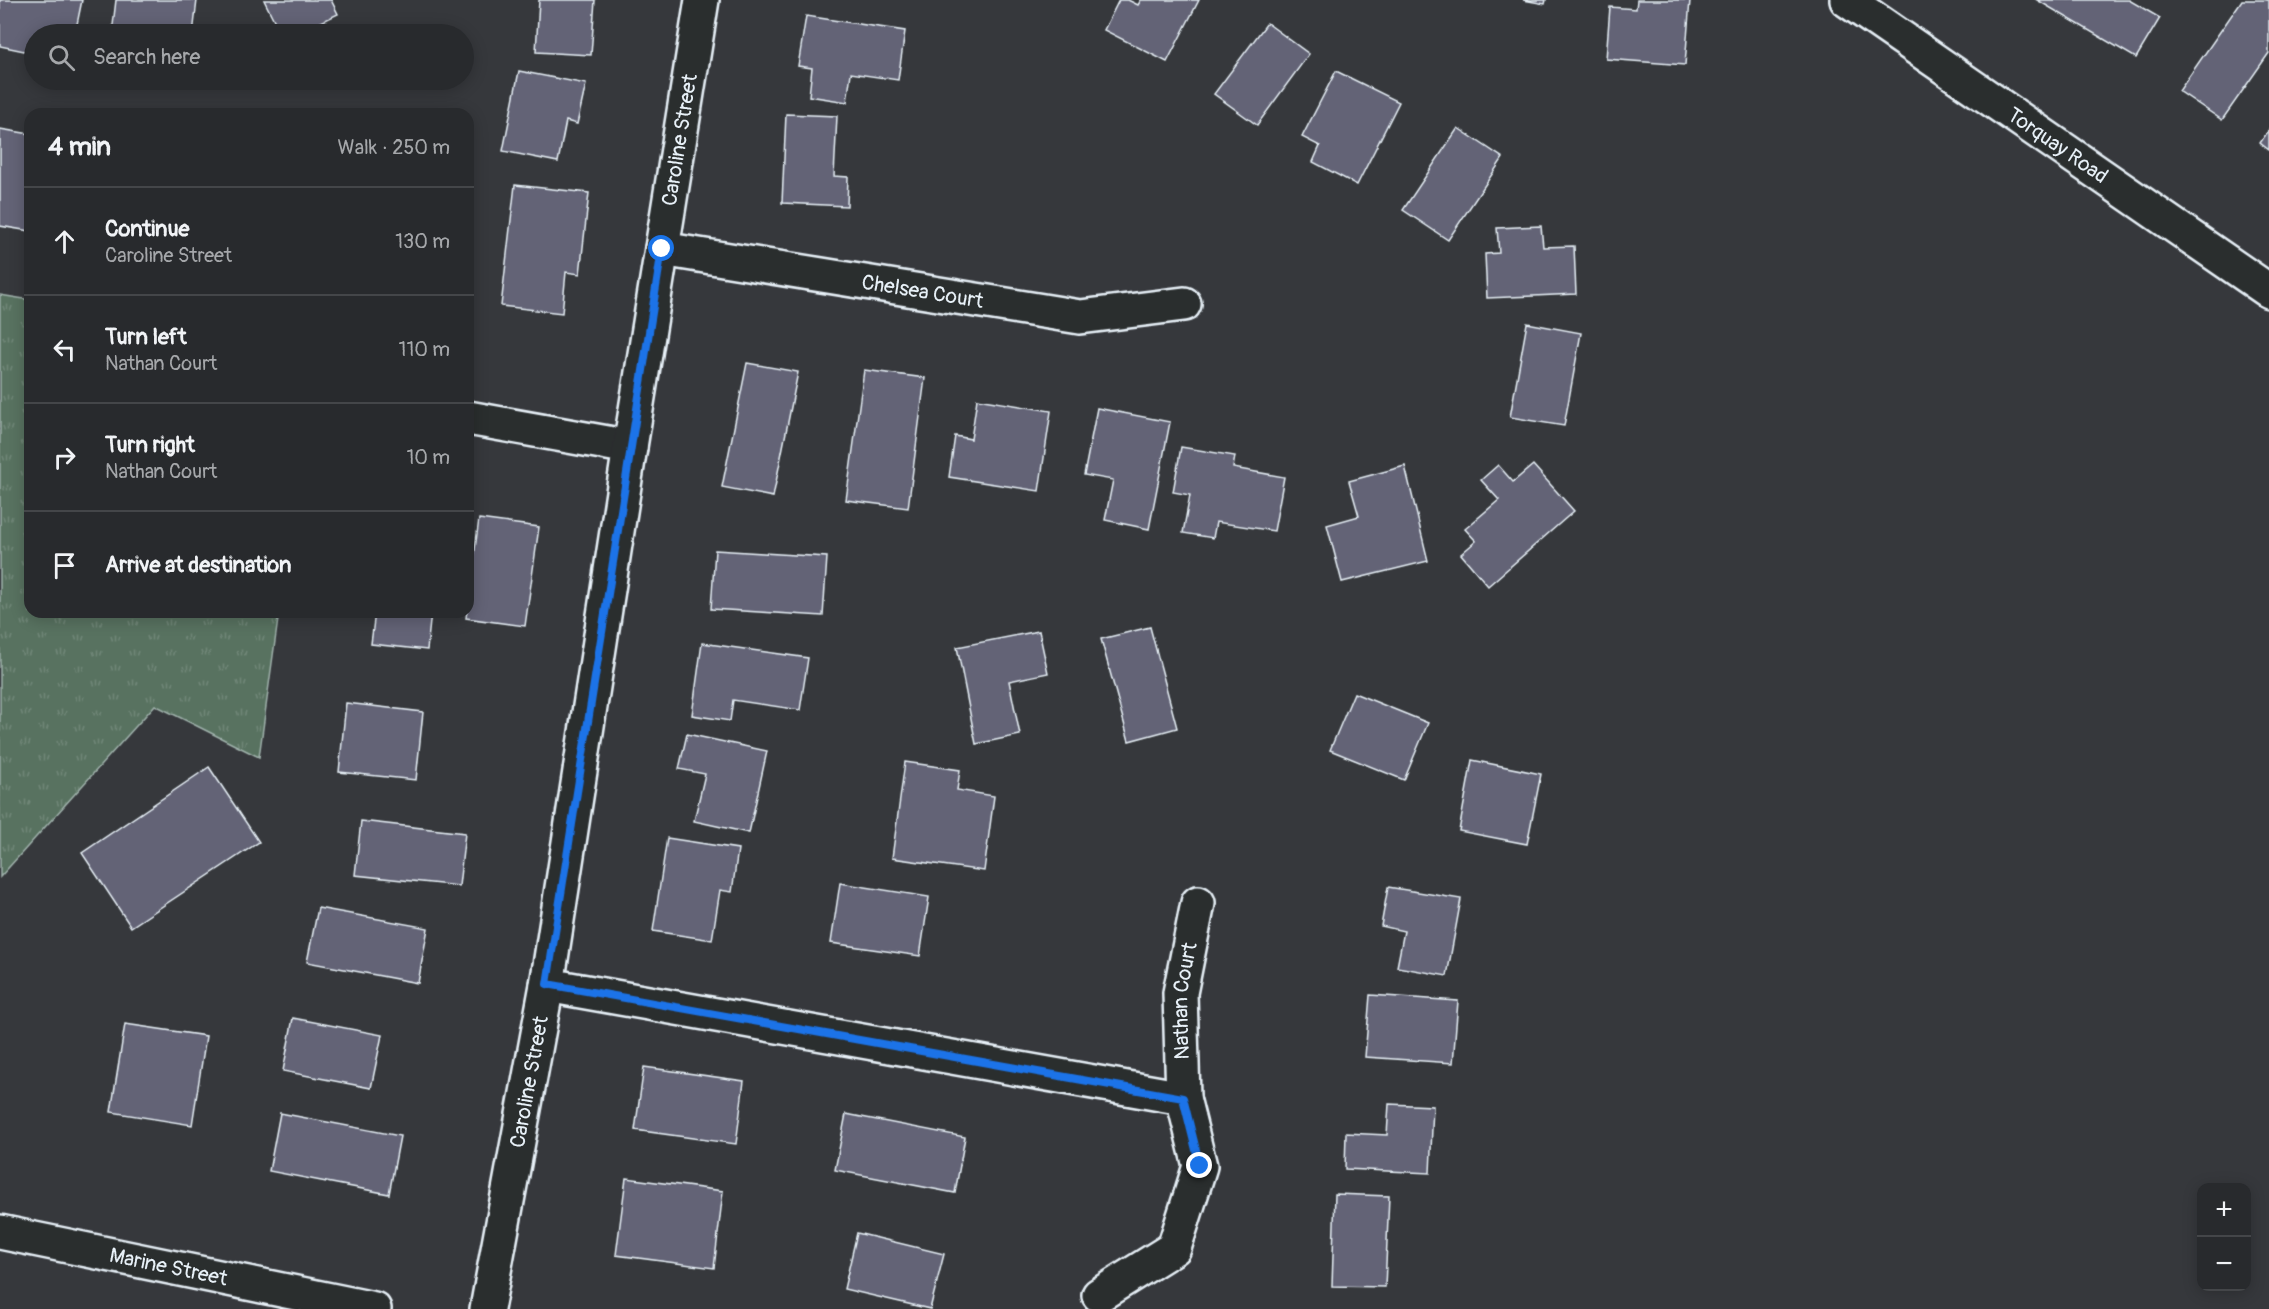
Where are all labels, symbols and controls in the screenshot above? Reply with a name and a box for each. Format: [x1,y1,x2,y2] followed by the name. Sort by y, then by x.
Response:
[24,24,474,90] search box
[45,41,78,74] icon: search
[93,43,200,71] text: Search here
[656,71,703,208] street label: Caroline Street
[2002,101,2113,190] street label: Torquay Road
[48,131,111,163] text: 4 min
[338,135,450,160] text: Walk · 250 m
[105,215,189,243] text: Continue
[48,225,81,258] icon: ahead
[395,229,450,254] text: 130 m
[648,235,674,261] route start
[105,243,232,268] text: Caroline Street
[860,268,986,315] street label: Chelsea Court
[105,323,187,351] text: Turn left
[48,333,81,366] icon: left
[399,337,450,362] text: 110 m
[105,351,217,376] text: Nathan Court
[105,431,195,459] text: Turn right
[48,441,81,474] icon: right
[406,445,450,470] text: 10 m
[105,459,217,484] text: Nathan Court
[48,549,81,582] icon: arrive
[105,551,291,579] text: Arrive at destination
[1166,939,1203,1060] street label: Nathan Court
[504,1013,555,1150] street label: Caroline Street
[1186,1152,1212,1178] route end
[2197,1183,2251,1291] map controls
[2197,1183,2251,1237] button: +
[2197,1237,2251,1291] button: −
[107,1241,230,1292] street label: Marine Street

